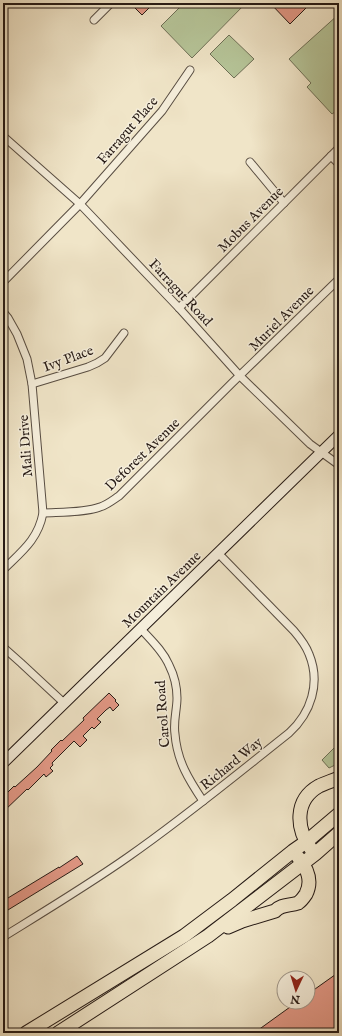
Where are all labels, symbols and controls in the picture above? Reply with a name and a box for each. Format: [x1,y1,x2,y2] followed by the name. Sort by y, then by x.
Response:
[93,93,163,168] street label: Farragut Place
[214,183,288,256] street label: Mobus Avenue
[145,255,216,330] street label: Farragut Road
[245,282,319,355] street label: Muriel Avenue
[41,341,97,376] street label: Ivy Place
[15,414,37,478] street label: Mali Drive
[101,414,184,495] street label: Deforest Avenue
[118,547,205,632] street label: Mountain Avenue
[152,679,174,748] street label: Carol Road
[197,733,266,794] street label: Richard Way
[276,970,316,1010] north arrow
[290,992,302,1006] text: N

